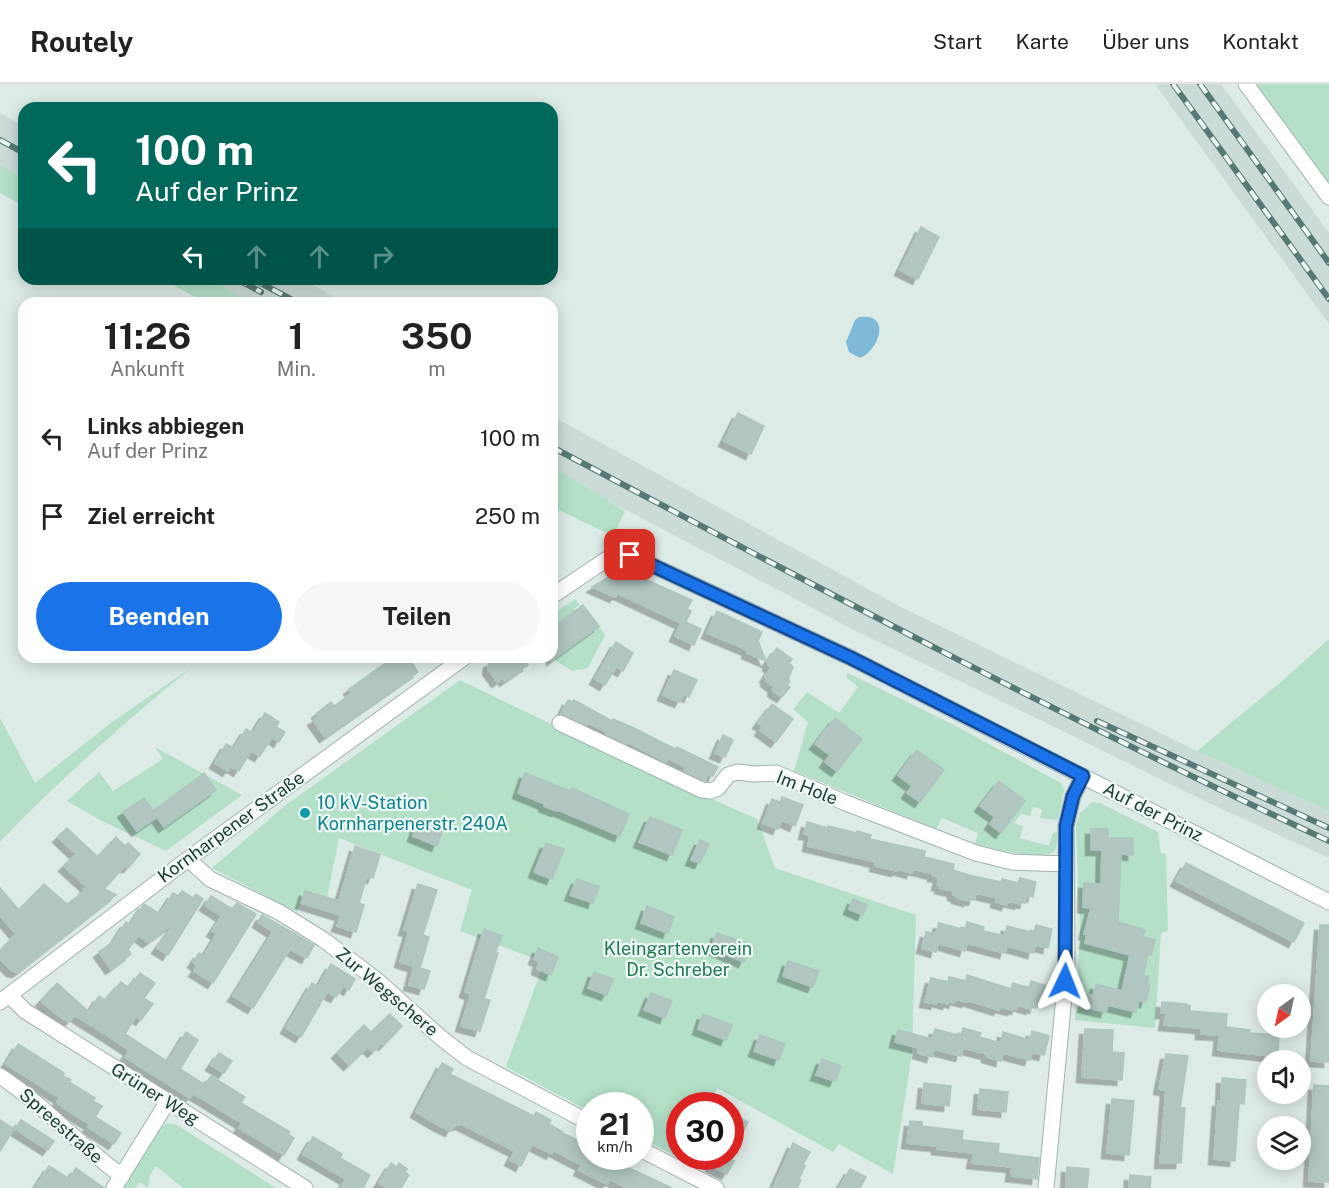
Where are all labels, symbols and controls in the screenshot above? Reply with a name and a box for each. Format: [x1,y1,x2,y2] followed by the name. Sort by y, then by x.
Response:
[30,25,133,58] text: Routely
[933,29,982,54] text: Start
[1015,29,1069,54] text: Karte
[1102,29,1189,54] text: Über uns
[1222,29,1299,54] text: Kontakt
[135,125,254,174] text: 100 m
[36,126,114,204] icon: left
[135,175,298,207] text: Auf der Prinz
[177,240,210,273] icon: left
[240,240,273,273] icon: ahead
[303,240,336,273] icon: ahead
[366,240,399,273] icon: right
[103,315,191,357] text: 11:26
[289,315,304,357] text: 1
[401,315,473,357] text: 350
[110,357,185,381] text: Ankunft
[277,357,316,381] text: Min.
[428,357,445,381] text: m
[87,413,244,439] text: Links abbiegen
[36,422,69,455] icon: left
[480,425,540,451] text: 100 m
[87,439,208,463] text: Auf der Prinz
[36,500,69,533] icon: arrive
[87,503,215,529] text: Ziel erreicht
[475,503,540,529] text: 250 m
[604,529,655,580] pin
[613,538,646,571] icon: arrive
[36,582,282,651] button: Beenden
[294,582,540,651] button: Teilen
[153,766,308,887] street label: Kornharpener Straße
[773,766,841,809] street label: Im Hole
[1100,778,1206,846] street label: Auf der Prinz
[317,792,508,834] place label: 10 kV-Station Kornharpenerstr. 240A
[298,806,312,820] marker: 10 kV-Station Kornharpenerstr. 240A
[604,938,752,980] park label: Kleingartenverein Dr. Schreber
[332,943,443,1040] street label: Zur Wegschere
[1033,949,1097,1013] position arrow
[1257,984,1311,1038] north arrow
[1257,984,1311,1170] map controls
[1257,1050,1311,1104] button: sound
[107,1058,203,1129] street label: Grüner Weg
[15,1084,107,1167] street label: Spreestraße
[666,1092,744,1170] speed limit sign: 30
[599,1106,631,1142] text: 21
[1257,1116,1311,1170] button: layers
[597,1138,633,1155] text: km/h

